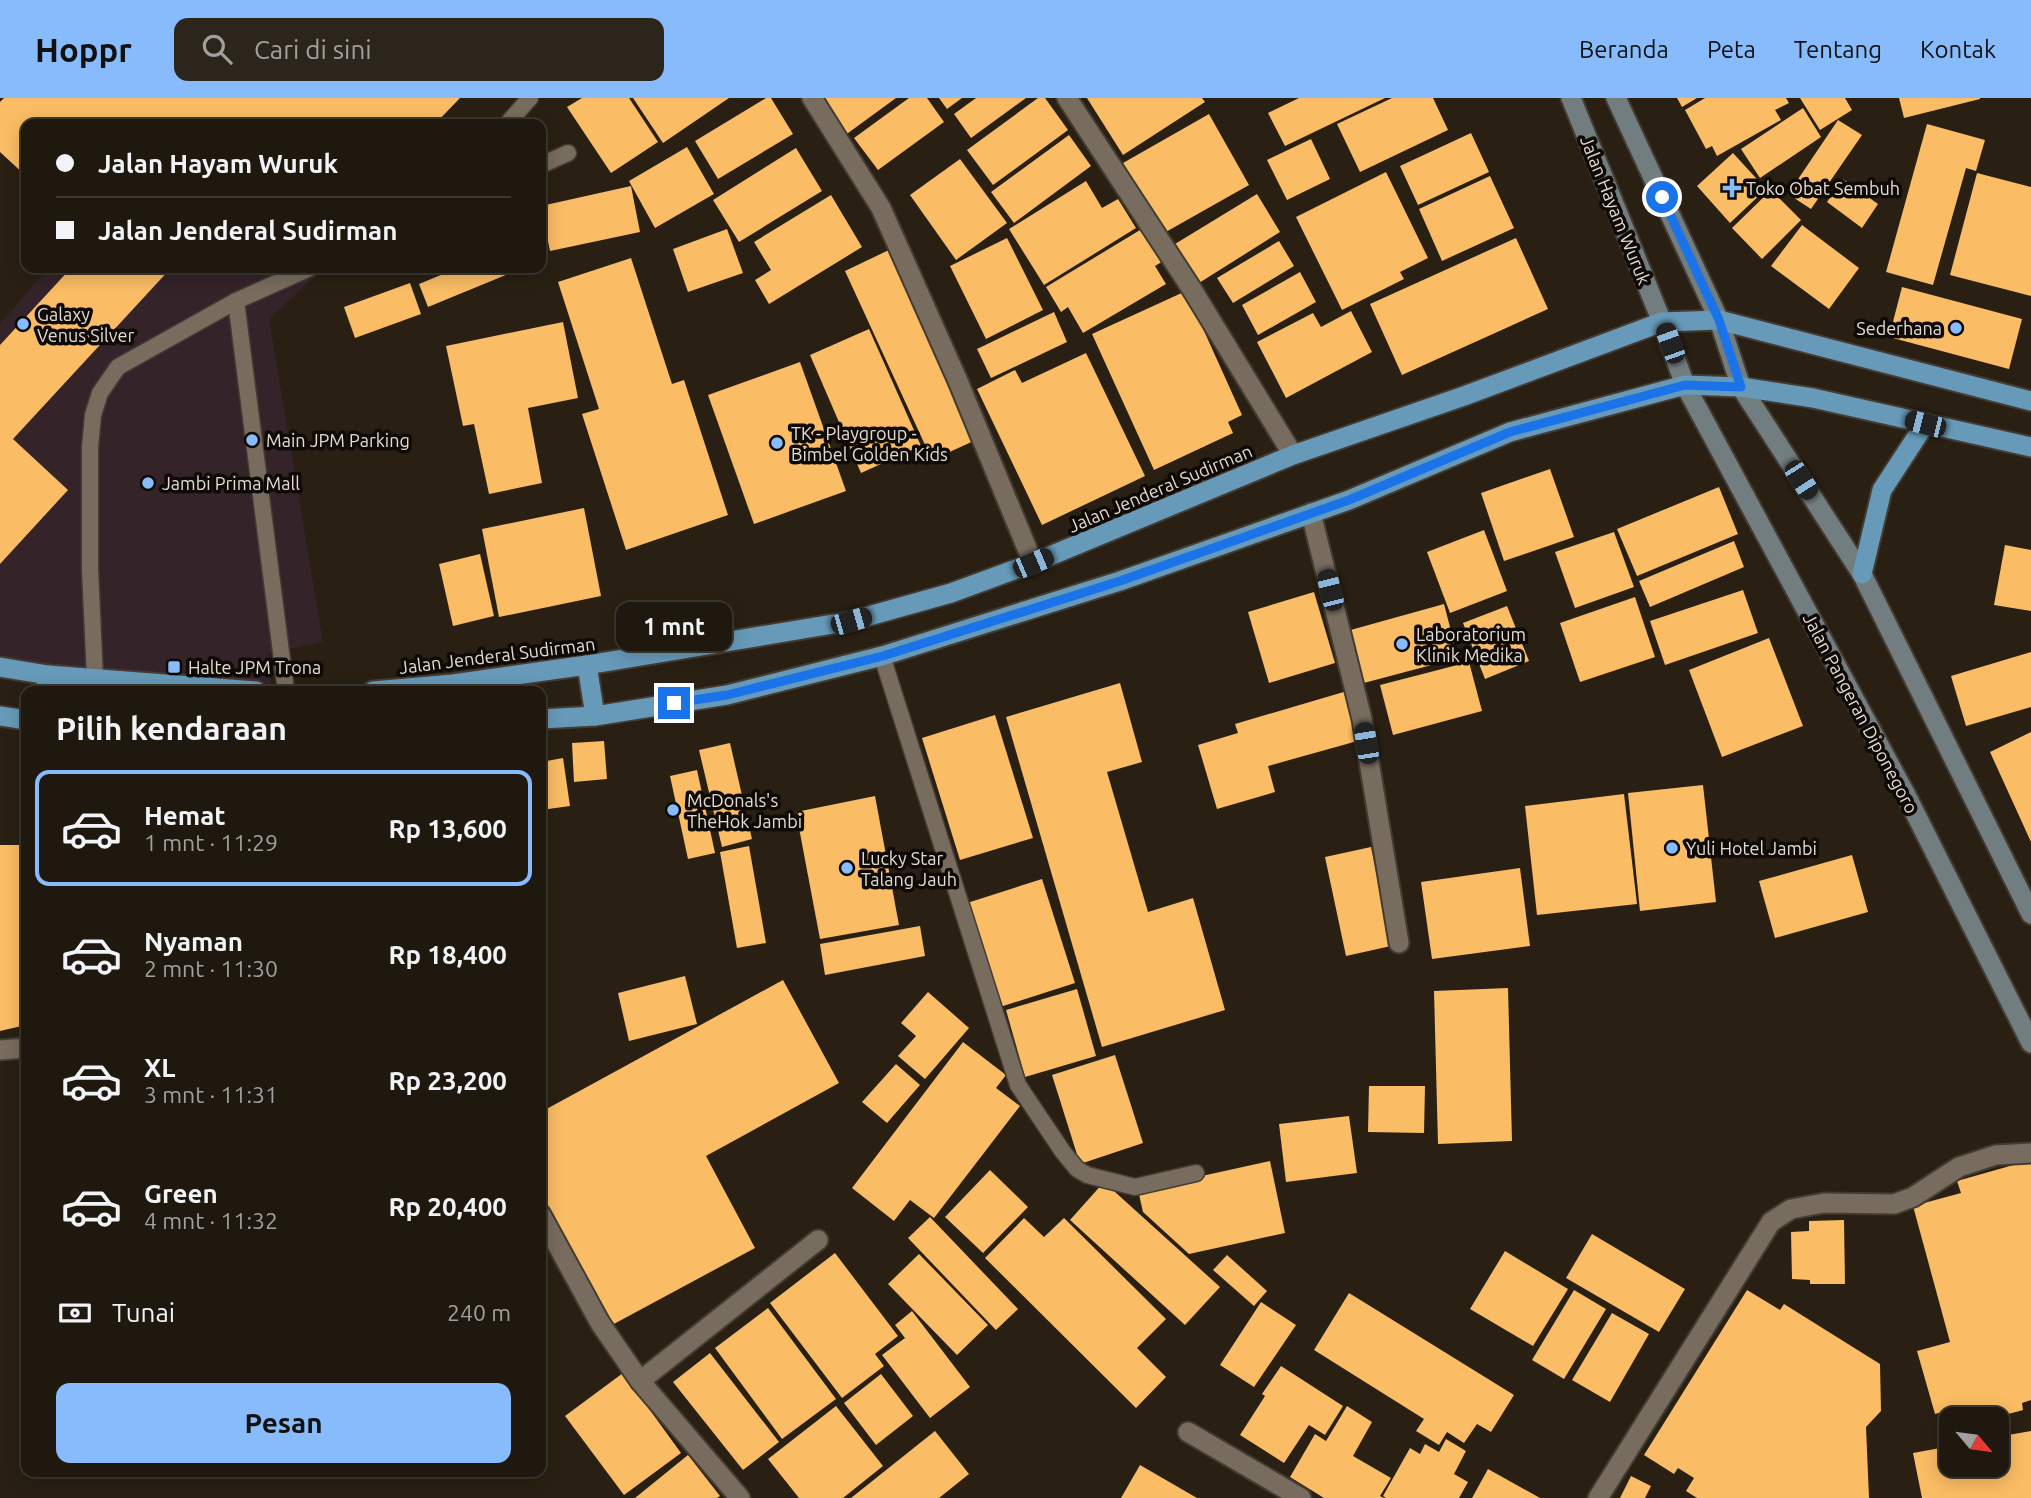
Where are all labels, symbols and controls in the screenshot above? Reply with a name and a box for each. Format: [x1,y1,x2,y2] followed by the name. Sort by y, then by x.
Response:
[174,18,664,81] search box
[198,30,236,68] icon: search
[35,31,132,68] text: Hoppr
[254,35,372,64] text: Cari di sini
[1579,36,1669,63] text: Beranda
[1707,36,1756,63] text: Peta
[1794,36,1882,63] text: Tentang
[1920,36,1996,63] text: Kontak
[1577,133,1655,287] street label: Jalan Hayam Wuruk
[98,149,338,178] text: Jalan Hayam Wuruk
[1746,178,1900,198] place label: Toko Obat Sembuh
[1724,180,1740,196] marker: Toko Obat Sembuh
[1646,181,1678,213] route start
[98,216,397,245] text: Jalan Jenderal Sudirman
[37,304,134,345] place label: Galaxy Venus Silver
[15,316,31,332] marker: Galaxy Venus Silver
[1856,318,1942,338] place label: Sederhana
[1653,320,1688,366] car
[1948,320,1964,336] marker: Sederhana
[1903,409,1948,439] car
[791,423,948,464] place label: TK - Playgroup - Bimbel Golden Kids
[266,430,410,450] place label: Main JPM Parking
[244,432,260,448] marker: Main JPM Parking
[769,435,785,451] marker: TK - Playgroup - Bimbel Golden Kids
[1065,440,1255,536] street label: Jalan Jenderal Sudirman
[1781,457,1822,503] car
[162,473,300,493] place label: Jambi Prima Mall
[140,475,156,491] marker: Jambi Prima Mall
[1010,545,1057,581] car
[1315,567,1346,613] car
[616,602,732,650] callout: 1 mnt
[828,605,875,637] car
[1800,609,1922,817] street label: Jalan Pangeran Diponegoro
[643,614,705,639] text: 1 mnt
[1416,624,1526,665] place label: Laboratorium Klinik Medika
[398,633,596,677] street label: Jalan Jenderal Sudirman
[1394,636,1410,652] marker: Laboratorium Klinik Medika
[188,657,321,677] place label: Halte JPM Trona
[166,659,182,675] marker: Halte JPM Trona
[658,687,690,719] route end
[56,710,287,746] text: Pilih kendaraan
[1353,721,1380,765] car
[687,790,802,831] place label: McDonals's TheHok Jambi
[60,797,123,860] icon: car
[144,801,226,830] text: Hemat
[665,802,681,818] marker: McDonals's TheHok Jambi
[388,814,507,843] text: Rp 13,600
[144,830,278,855] text: 1 mnt · 11:29
[1686,838,1817,858] place label: Yuli Hotel Jambi
[1664,840,1680,856] marker: Yuli Hotel Jambi
[861,848,957,889] place label: Lucky Star Talang Jauh
[839,860,855,876] marker: Lucky Star Talang Jauh
[60,923,123,986] icon: car
[144,927,243,956] text: Nyaman
[388,940,507,969] text: Rp 18,400
[144,956,278,981] text: 2 mnt · 11:30
[60,1049,123,1112] icon: car
[144,1053,175,1082] text: XL
[388,1066,507,1095] text: Rp 23,200
[144,1082,278,1107] text: 3 mnt · 11:31
[60,1175,123,1238] icon: car
[144,1179,218,1208] text: Green
[388,1192,507,1221] text: Rp 20,400
[144,1208,278,1233] text: 4 mnt · 11:32
[56,1294,94,1332] icon: cash
[112,1298,175,1327] text: Tunai
[447,1300,511,1325] text: 240 m
[56,1383,511,1463] button: Pesan
[1939,1407,2009,1477] north arrow
[1939,1407,2009,1477] map controls

